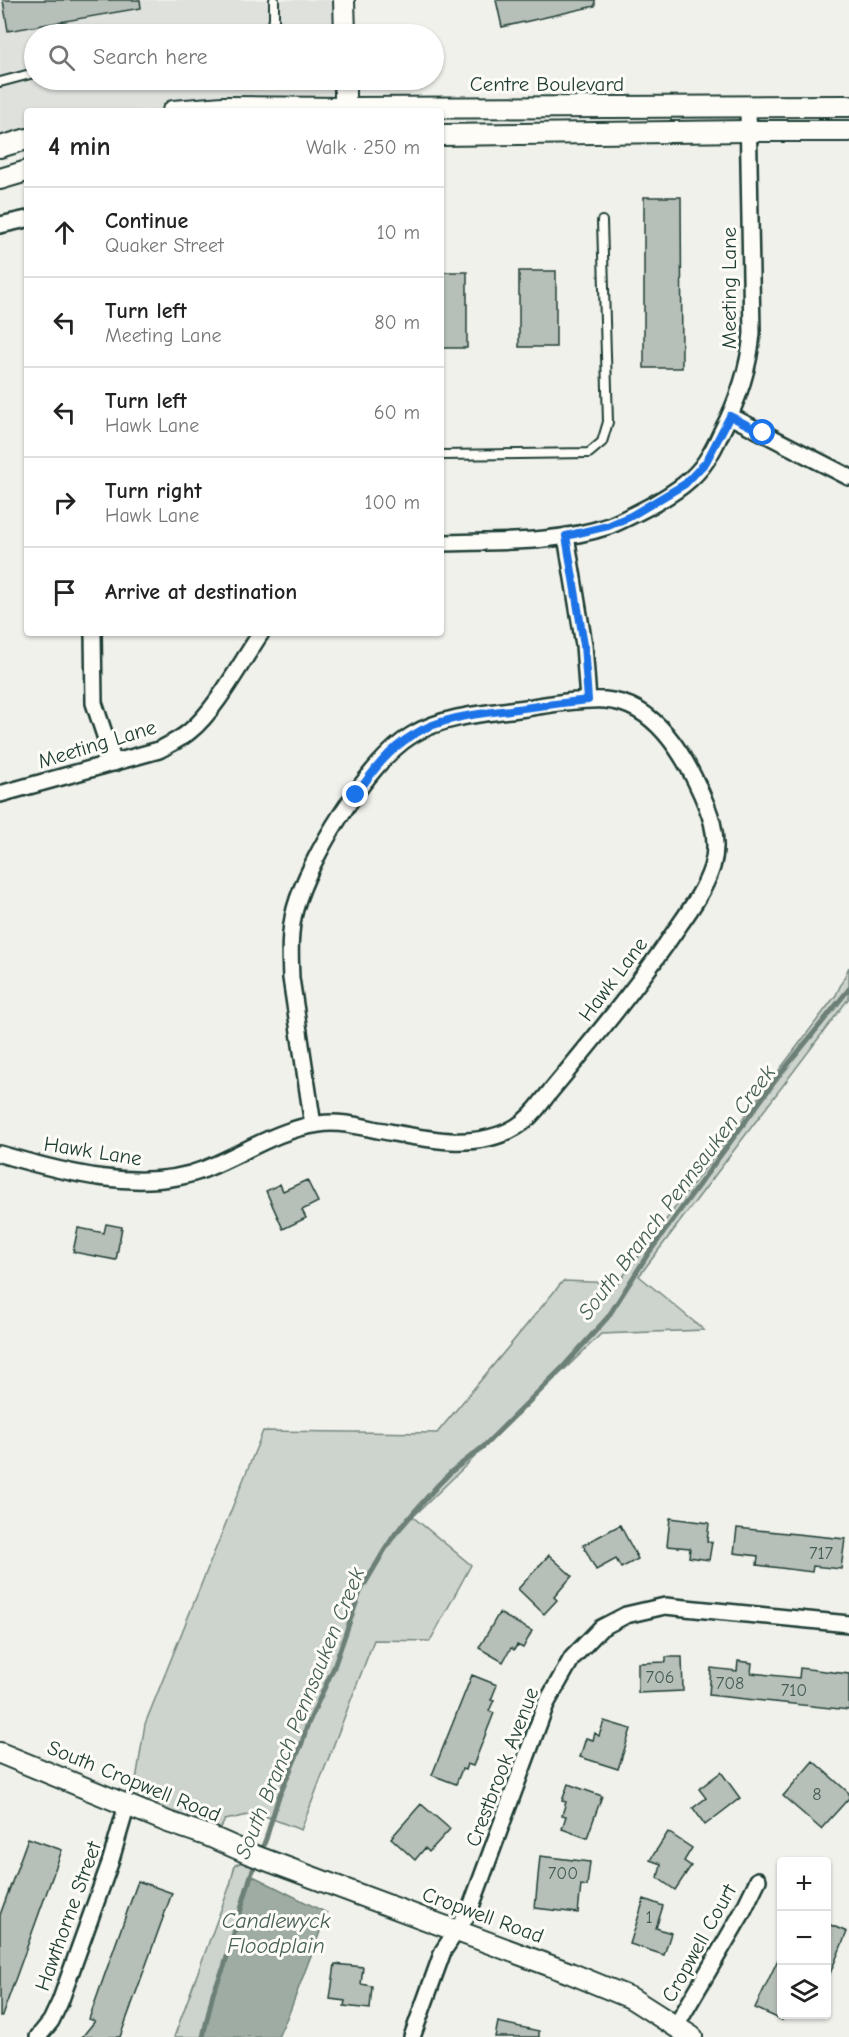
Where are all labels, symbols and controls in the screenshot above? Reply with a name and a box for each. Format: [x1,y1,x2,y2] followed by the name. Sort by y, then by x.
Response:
[24,24,444,90] search box
[45,41,78,74] icon: search
[93,44,208,70] text: Search here
[470,72,624,96] street label: Centre Boulevard
[48,132,111,162] text: 4 min
[306,136,420,159] text: Walk · 250 m
[105,208,188,234] text: Continue
[48,216,81,249] icon: ahead
[377,221,420,244] text: 10 m
[717,227,741,349] street label: Meeting Lane
[105,234,224,257] text: Quaker Street
[105,298,187,324] text: Turn left
[48,306,81,339] icon: left
[374,311,420,334] text: 80 m
[105,324,221,347] text: Meeting Lane
[105,388,187,414] text: Turn left
[48,396,81,429] icon: left
[374,401,420,424] text: 60 m
[105,414,199,437] text: Hawk Lane
[749,419,775,445] route start
[105,478,202,504] text: Turn right
[48,486,81,519] icon: right
[365,491,420,514] text: 100 m
[105,504,199,527] text: Hawk Lane
[48,576,81,609] icon: arrive
[105,579,297,605] text: Arrive at destination
[35,715,159,773] street label: Meeting Lane
[342,781,368,807] route end
[574,932,652,1026] street label: Hawk Lane
[573,1060,781,1325] water label: South Branch Pennsauken Creek
[42,1131,144,1171] street label: Hawk Lane
[809,1543,834,1564] house number: 717
[229,1564,370,1863] water label: South Branch Pennsauken Creek
[645,1667,675,1688] house number: 706
[716,1673,744,1694] house number: 708
[781,1680,807,1701] house number: 710
[461,1684,543,1850] street label: Crestbrook Avenue
[44,1735,224,1827] street label: South Cropwell Road
[812,1784,822,1805] house number: 8
[30,1837,106,1994] street label: Hawthorne Street
[777,1857,831,2019] map controls
[777,1857,831,1911] button: +
[548,1863,578,1884] house number: 700
[657,1879,742,2006] street label: Cropwell Court
[419,1882,547,1948] street label: Cropwell Road
[645,1907,653,1928] house number: 1
[222,1908,331,1959] water label: Candlewyck Floodplain
[777,1911,831,1965] button: −
[777,1965,831,2019] button: layers

